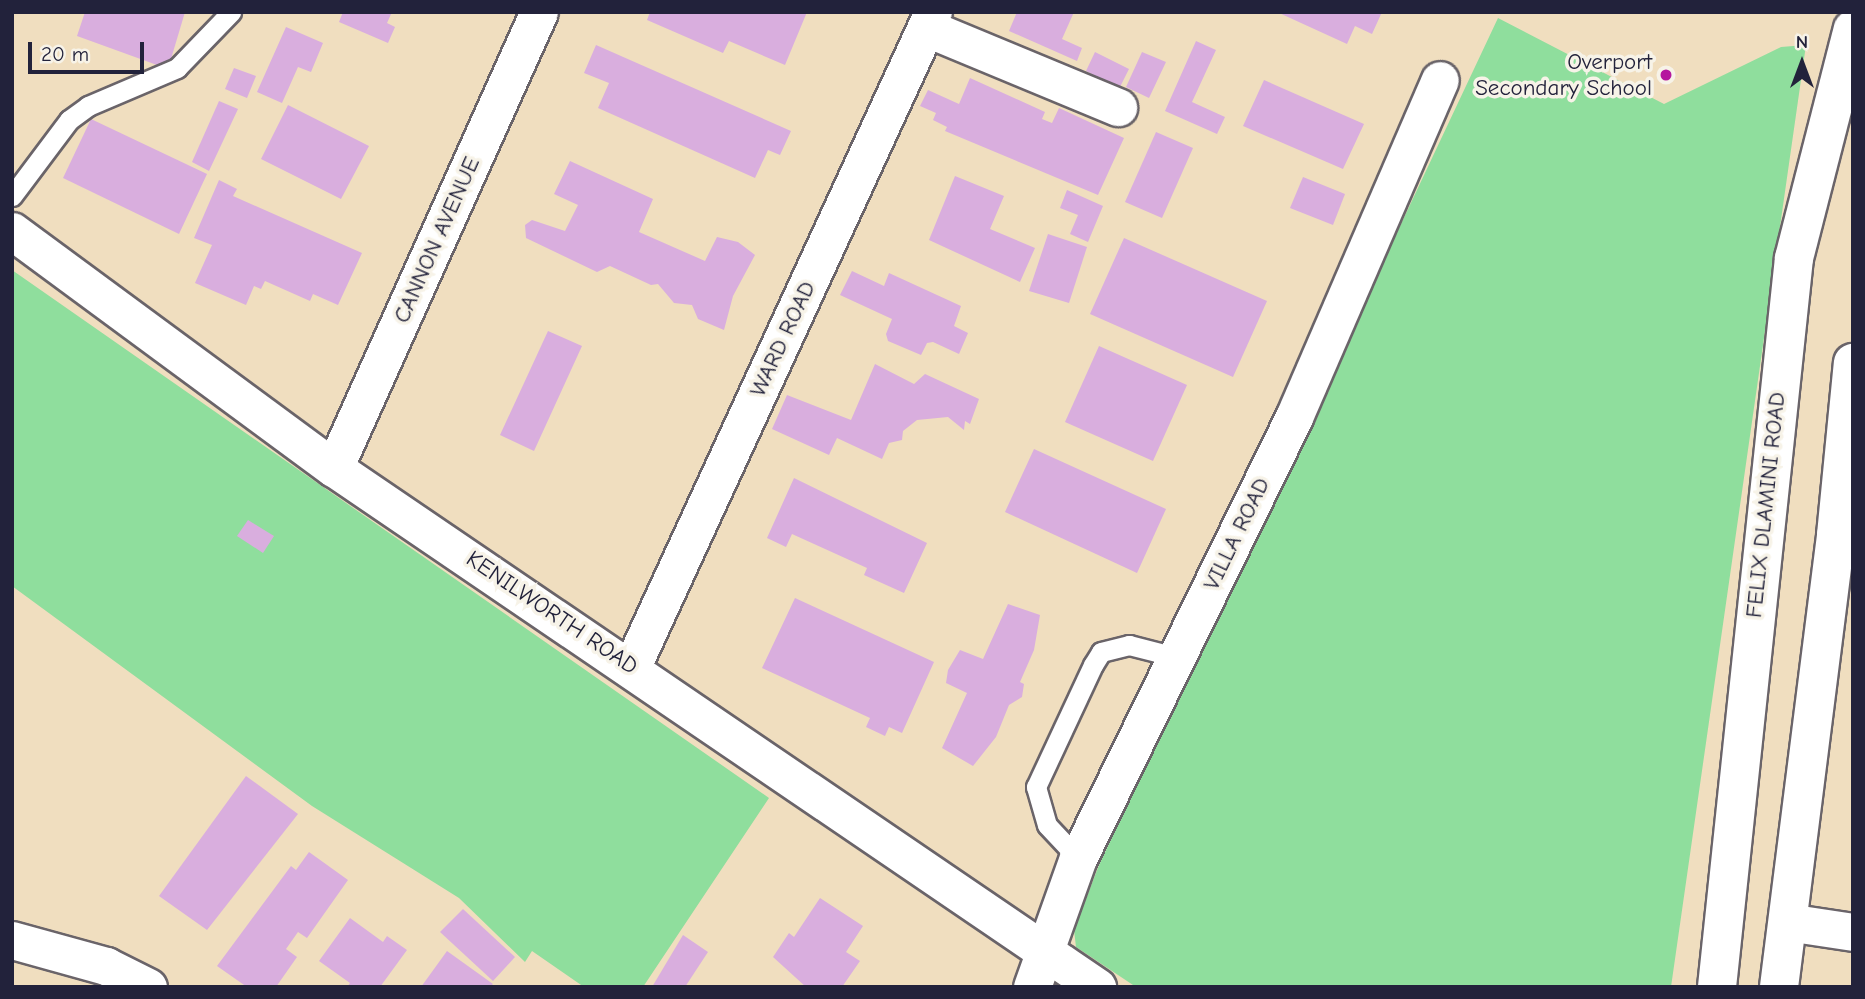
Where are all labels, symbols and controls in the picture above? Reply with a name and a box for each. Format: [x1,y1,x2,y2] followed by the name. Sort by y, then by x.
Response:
[32,28,147,72] scale bar
[1767,28,1837,98] north arrow
[1796,31,1808,53] text: N
[41,42,89,66] text: 20 m
[1475,48,1652,102] place label: Overport Secondary School
[1658,67,1674,83] marker: Overport Secondary School
[388,153,486,327] street label: CANNON AVENUE
[744,277,822,401] street label: WARD ROAD
[1740,391,1792,619] street label: FELIX DLAMINI ROAD
[1198,473,1276,595] street label: VILLA ROAD
[461,545,643,681] street label: KENILWORTH ROAD

